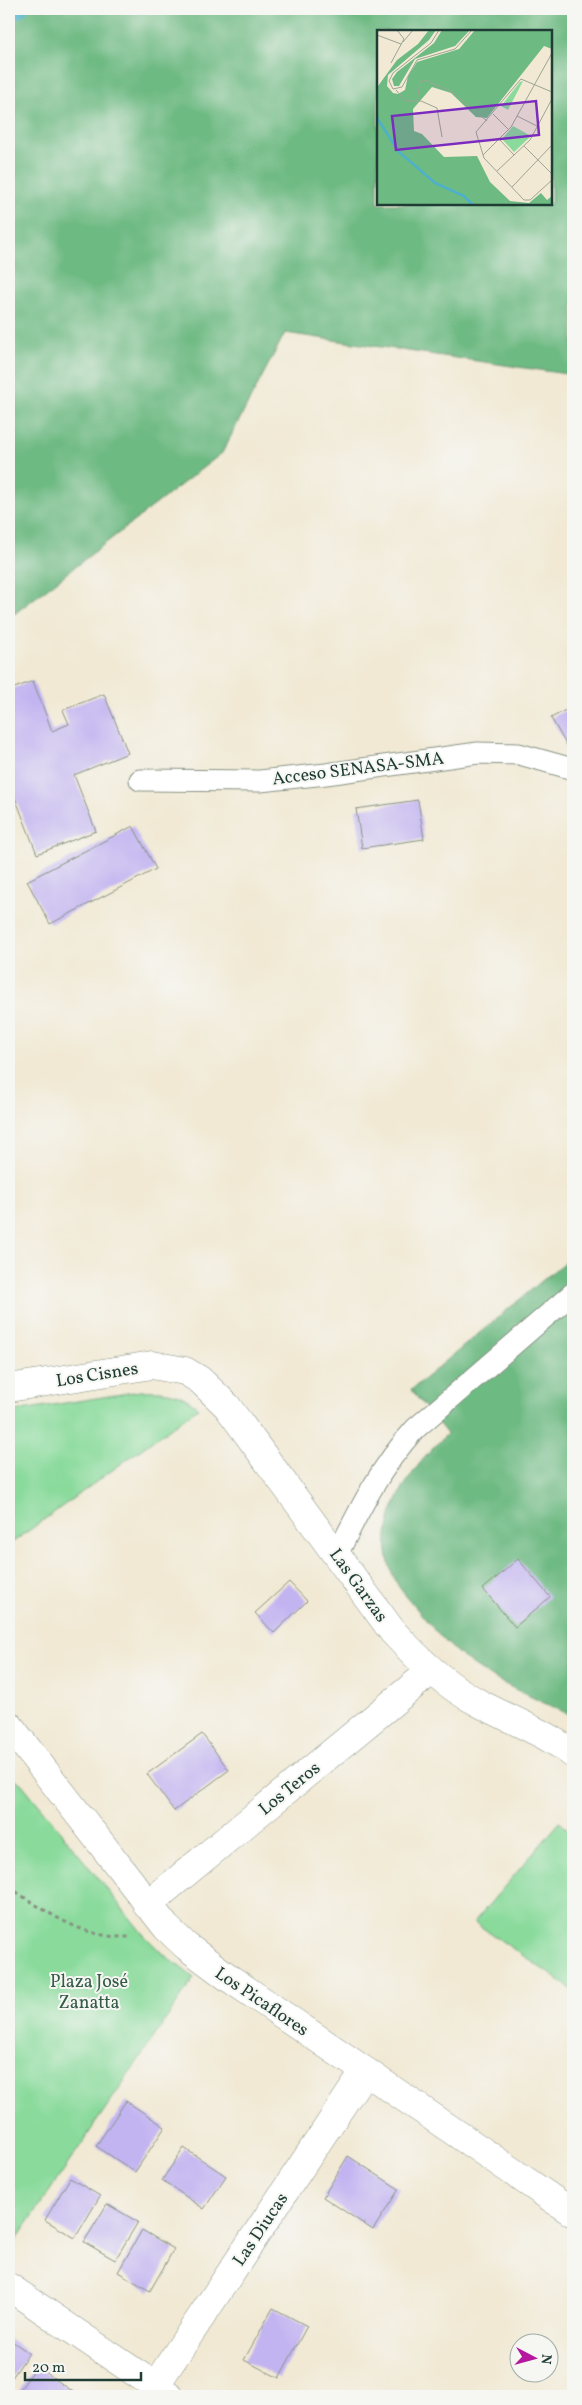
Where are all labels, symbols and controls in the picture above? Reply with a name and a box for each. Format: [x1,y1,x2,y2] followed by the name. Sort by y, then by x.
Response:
[377,30,552,205] inset map
[271,747,446,792] street label: Acceso SENASA-SMA
[54,1357,140,1394] street label: Los Cisnes
[322,1544,393,1628] street label: Las Garzas
[254,1756,326,1822] street label: Los Teros
[209,1962,313,2043] street label: Los Picaflores
[50,1970,128,2016] park label: Plaza José Zanatta
[227,2188,295,2272] street label: Las Diucas
[510,2332,560,2382] north arrow
[25,2350,141,2382] scale bar
[535,2353,555,2365] text: N
[32,2358,65,2379] text: 20 m

